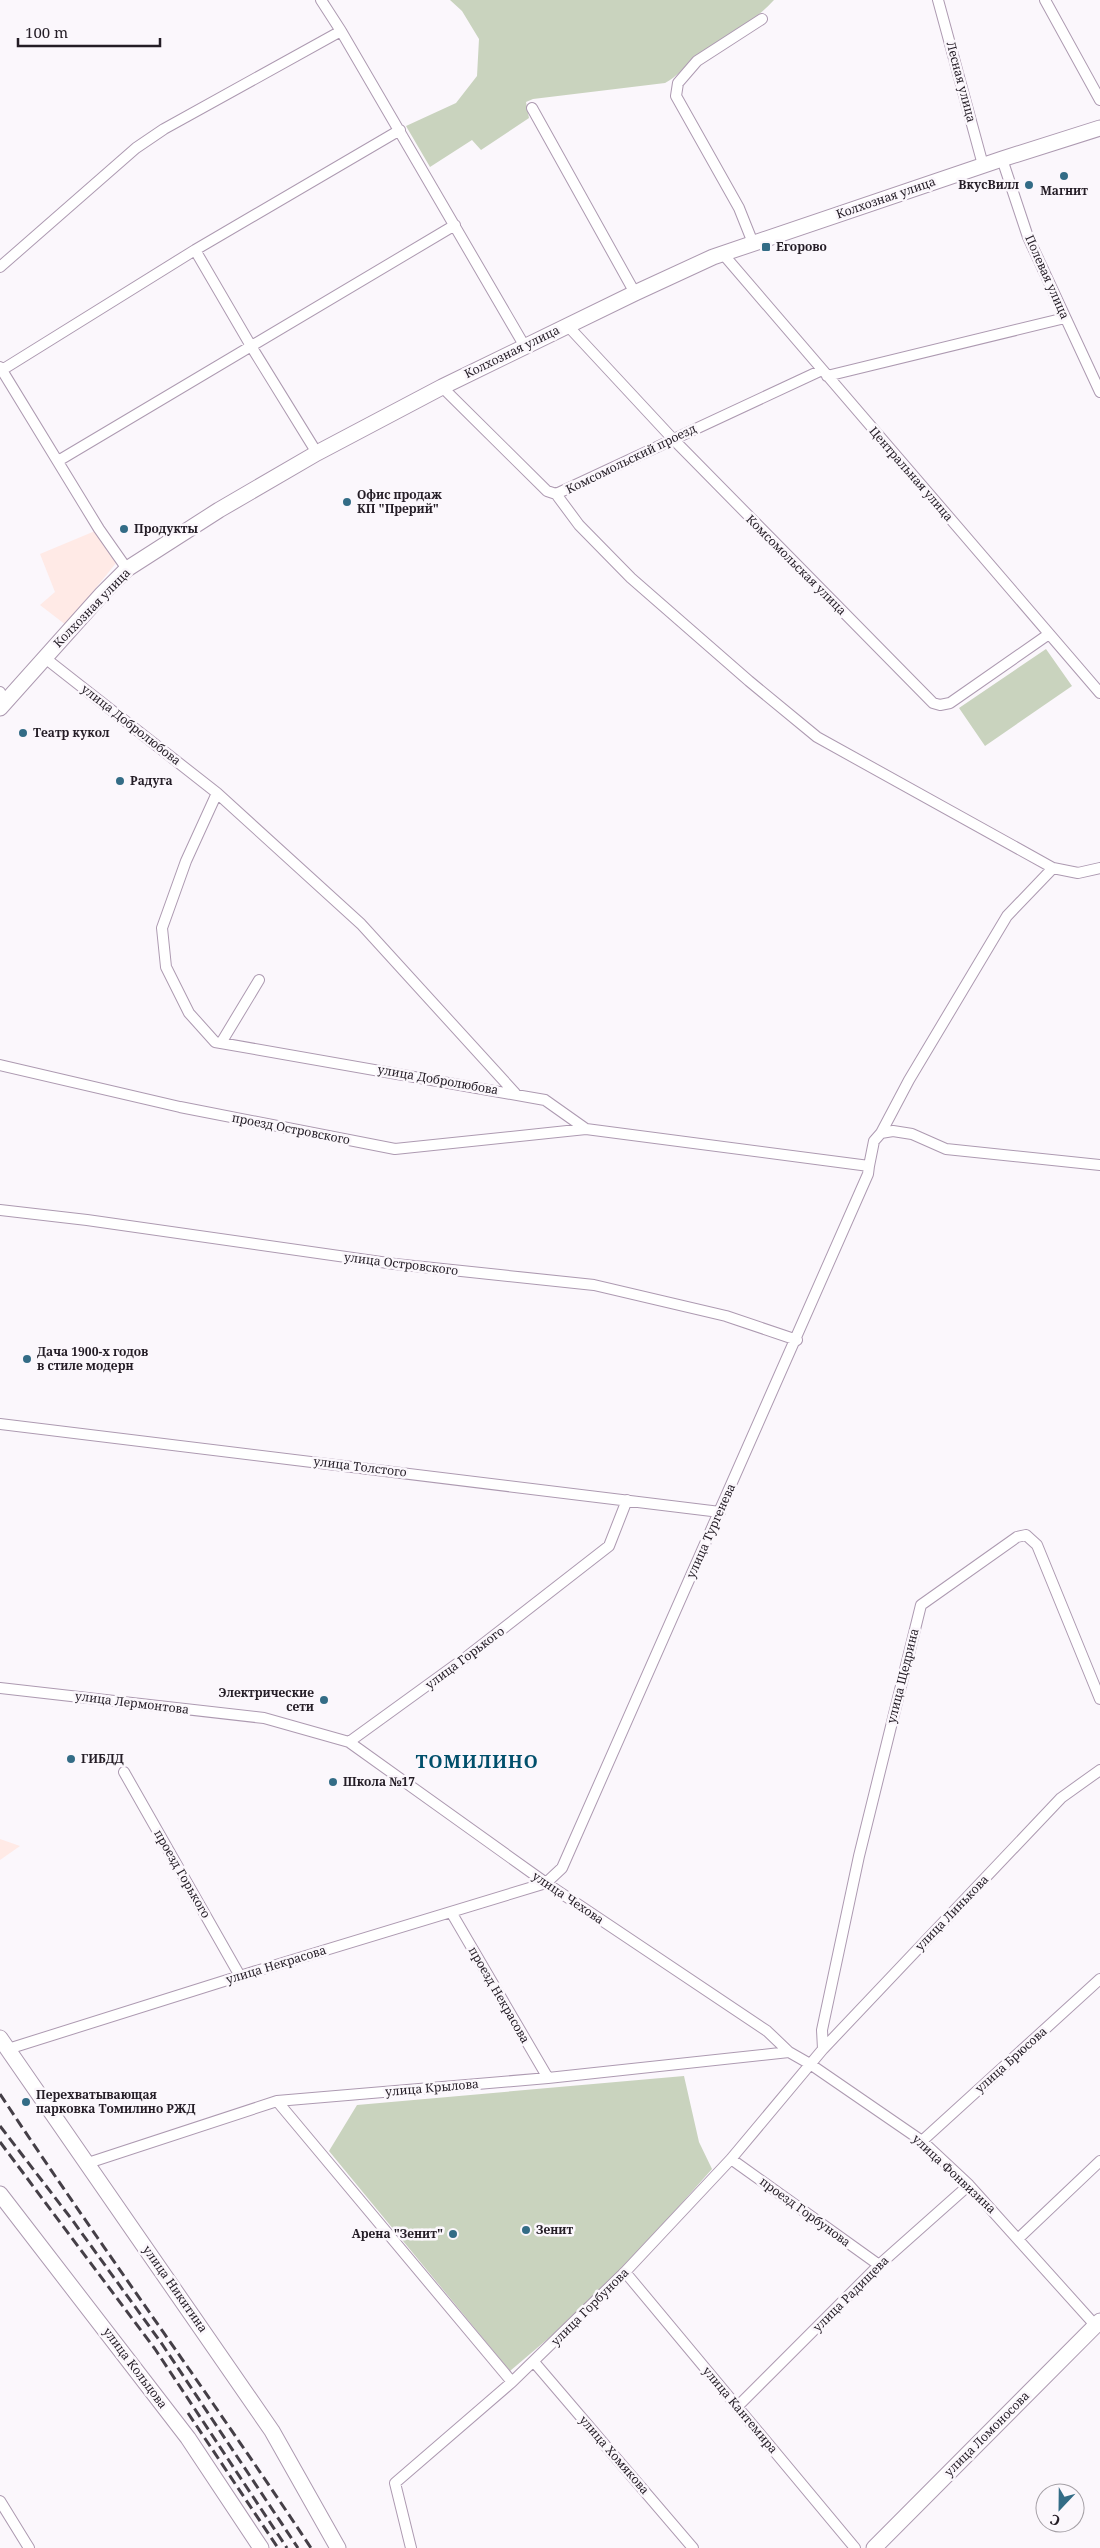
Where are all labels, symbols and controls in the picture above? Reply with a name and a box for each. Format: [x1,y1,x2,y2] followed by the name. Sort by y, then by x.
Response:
[18,15,160,47] scale bar
[25,22,68,42] text: 100 m
[943,40,980,124] street label: Лесная улица
[1058,170,1070,182] marker: Магнит
[834,172,938,223] street label: Колхозная улица
[958,176,1019,193] place label: ВкусВилл
[1023,179,1035,191] marker: ВкусВилл
[1040,182,1088,199] place label: Магнит
[1021,232,1074,322] street label: Полевая улица
[776,238,827,255] place label: Егорово
[760,241,772,253] marker: Егорово
[461,321,562,382] street label: Колхозная улица
[563,420,699,498] street label: Комсомольский проезд
[865,423,957,525] street label: Центральная улица
[357,486,442,517] place label: Офис продаж КП "Прерий"
[341,496,353,508] marker: Офис продаж КП "Прерий"
[742,511,850,619] street label: Комсомольская улица
[134,520,199,537] place label: Продукты
[118,523,130,535] marker: Продукты
[49,564,134,651] street label: Колхозная улица
[78,680,185,769] street label: улица Добролюбова
[33,724,110,741] place label: Театр кукол
[17,727,29,739] marker: Театр кукол
[130,772,173,789] place label: Радуга
[114,775,126,787] marker: Радуга
[376,1061,500,1099] street label: улица Добролюбова
[231,1109,352,1148] street label: проезд Островского
[343,1248,459,1279] street label: улица Островского
[37,1343,148,1374] place label: Дача 1900-х годов в стиле модерн
[21,1353,33,1365] marker: Дача 1900-х годов в стиле модерн
[312,1452,408,1481] street label: улица Толстого
[682,1481,739,1581] street label: улица Тургенева
[422,1622,508,1693] street label: улица Горького
[882,1626,923,1725] street label: улица Щедрина
[219,1684,314,1715] place label: Электрические сети
[74,1687,190,1718] street label: улица Лермонтова
[318,1694,330,1706] marker: Электрические сети
[415,1749,539,1773] district label: ТОМИЛИНО
[81,1750,124,1767] place label: ГИБДД
[65,1753,77,1765] marker: ГИБДД
[343,1773,415,1790] place label: Школа №17
[327,1776,339,1788] marker: Школа №17
[150,1826,215,1921] street label: проезд Горького
[529,1867,608,1928] street label: улица Чехова
[911,1871,992,1954] street label: улица Линькова
[224,1941,328,1988] street label: улица Некрасова
[465,1943,534,2046] street label: проезд Некрасова
[971,2023,1051,2097] street label: улица Брюсова
[384,2075,480,2100] street label: улица Крылова
[36,2086,195,2117] place label: Перехватывающая парковка Томилино РЖД
[20,2096,32,2108] marker: Перехватывающая парковка Томилино РЖД
[909,2130,1000,2217] street label: улица Фонвизина
[756,2173,854,2251] street label: проезд Горбунова
[536,2221,573,2238] place label: Зенит
[520,2224,532,2236] marker: Зенит
[352,2225,443,2242] place label: Арена "Зенит"
[447,2228,459,2240] marker: Арена "Зенит"
[139,2242,212,2336] street label: улица Никитина
[809,2252,892,2335] street label: улица Радищева
[547,2264,632,2349] street label: улица Горбунова
[99,2324,172,2412] street label: улица Кольцова
[699,2363,782,2457] street label: улица Кантемира
[940,2387,1033,2480] street label: улица Ломоносова
[575,2412,653,2498] street label: улица Хомякова
[1035,2483,1085,2533] north arrow
[1047,2510,1063,2531] text: С

